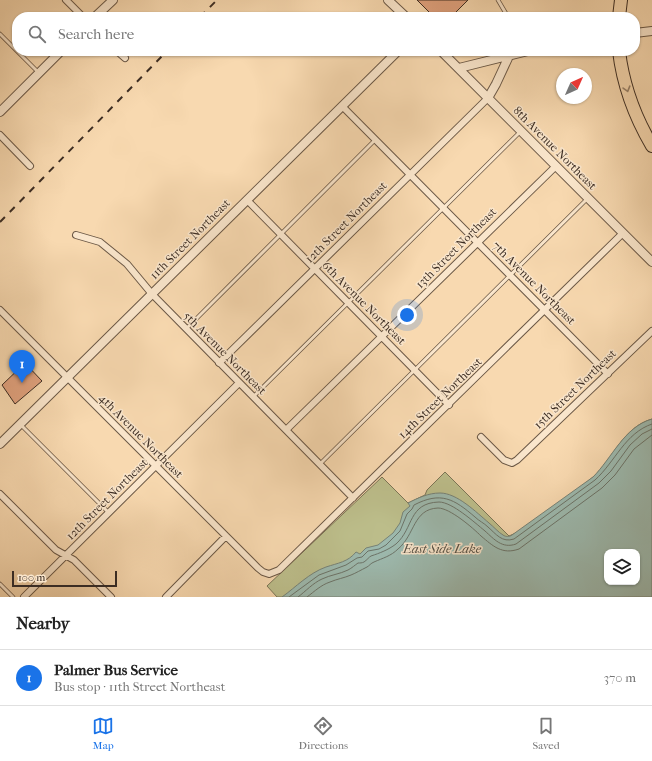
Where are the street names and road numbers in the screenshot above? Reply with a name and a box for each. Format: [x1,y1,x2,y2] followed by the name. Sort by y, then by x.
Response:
[510,103,600,193] street label: 8th Avenue Northeast
[302,178,390,266] street label: 12th Street Northeast
[147,195,234,282] street label: 11th Street Northeast
[413,204,500,291] street label: 13th Street Northeast
[489,238,579,328] street label: 7th Avenue Northeast
[319,258,409,348] street label: 6th Avenue Northeast
[181,309,270,398] street label: 5th Avenue Northeast
[531,346,619,432] street label: 15th Street Northeast
[395,354,485,441] street label: 14th Street Northeast
[96,391,186,481] street label: 4th Avenue Northeast
[63,455,151,543] street label: 12th Street Northeast

